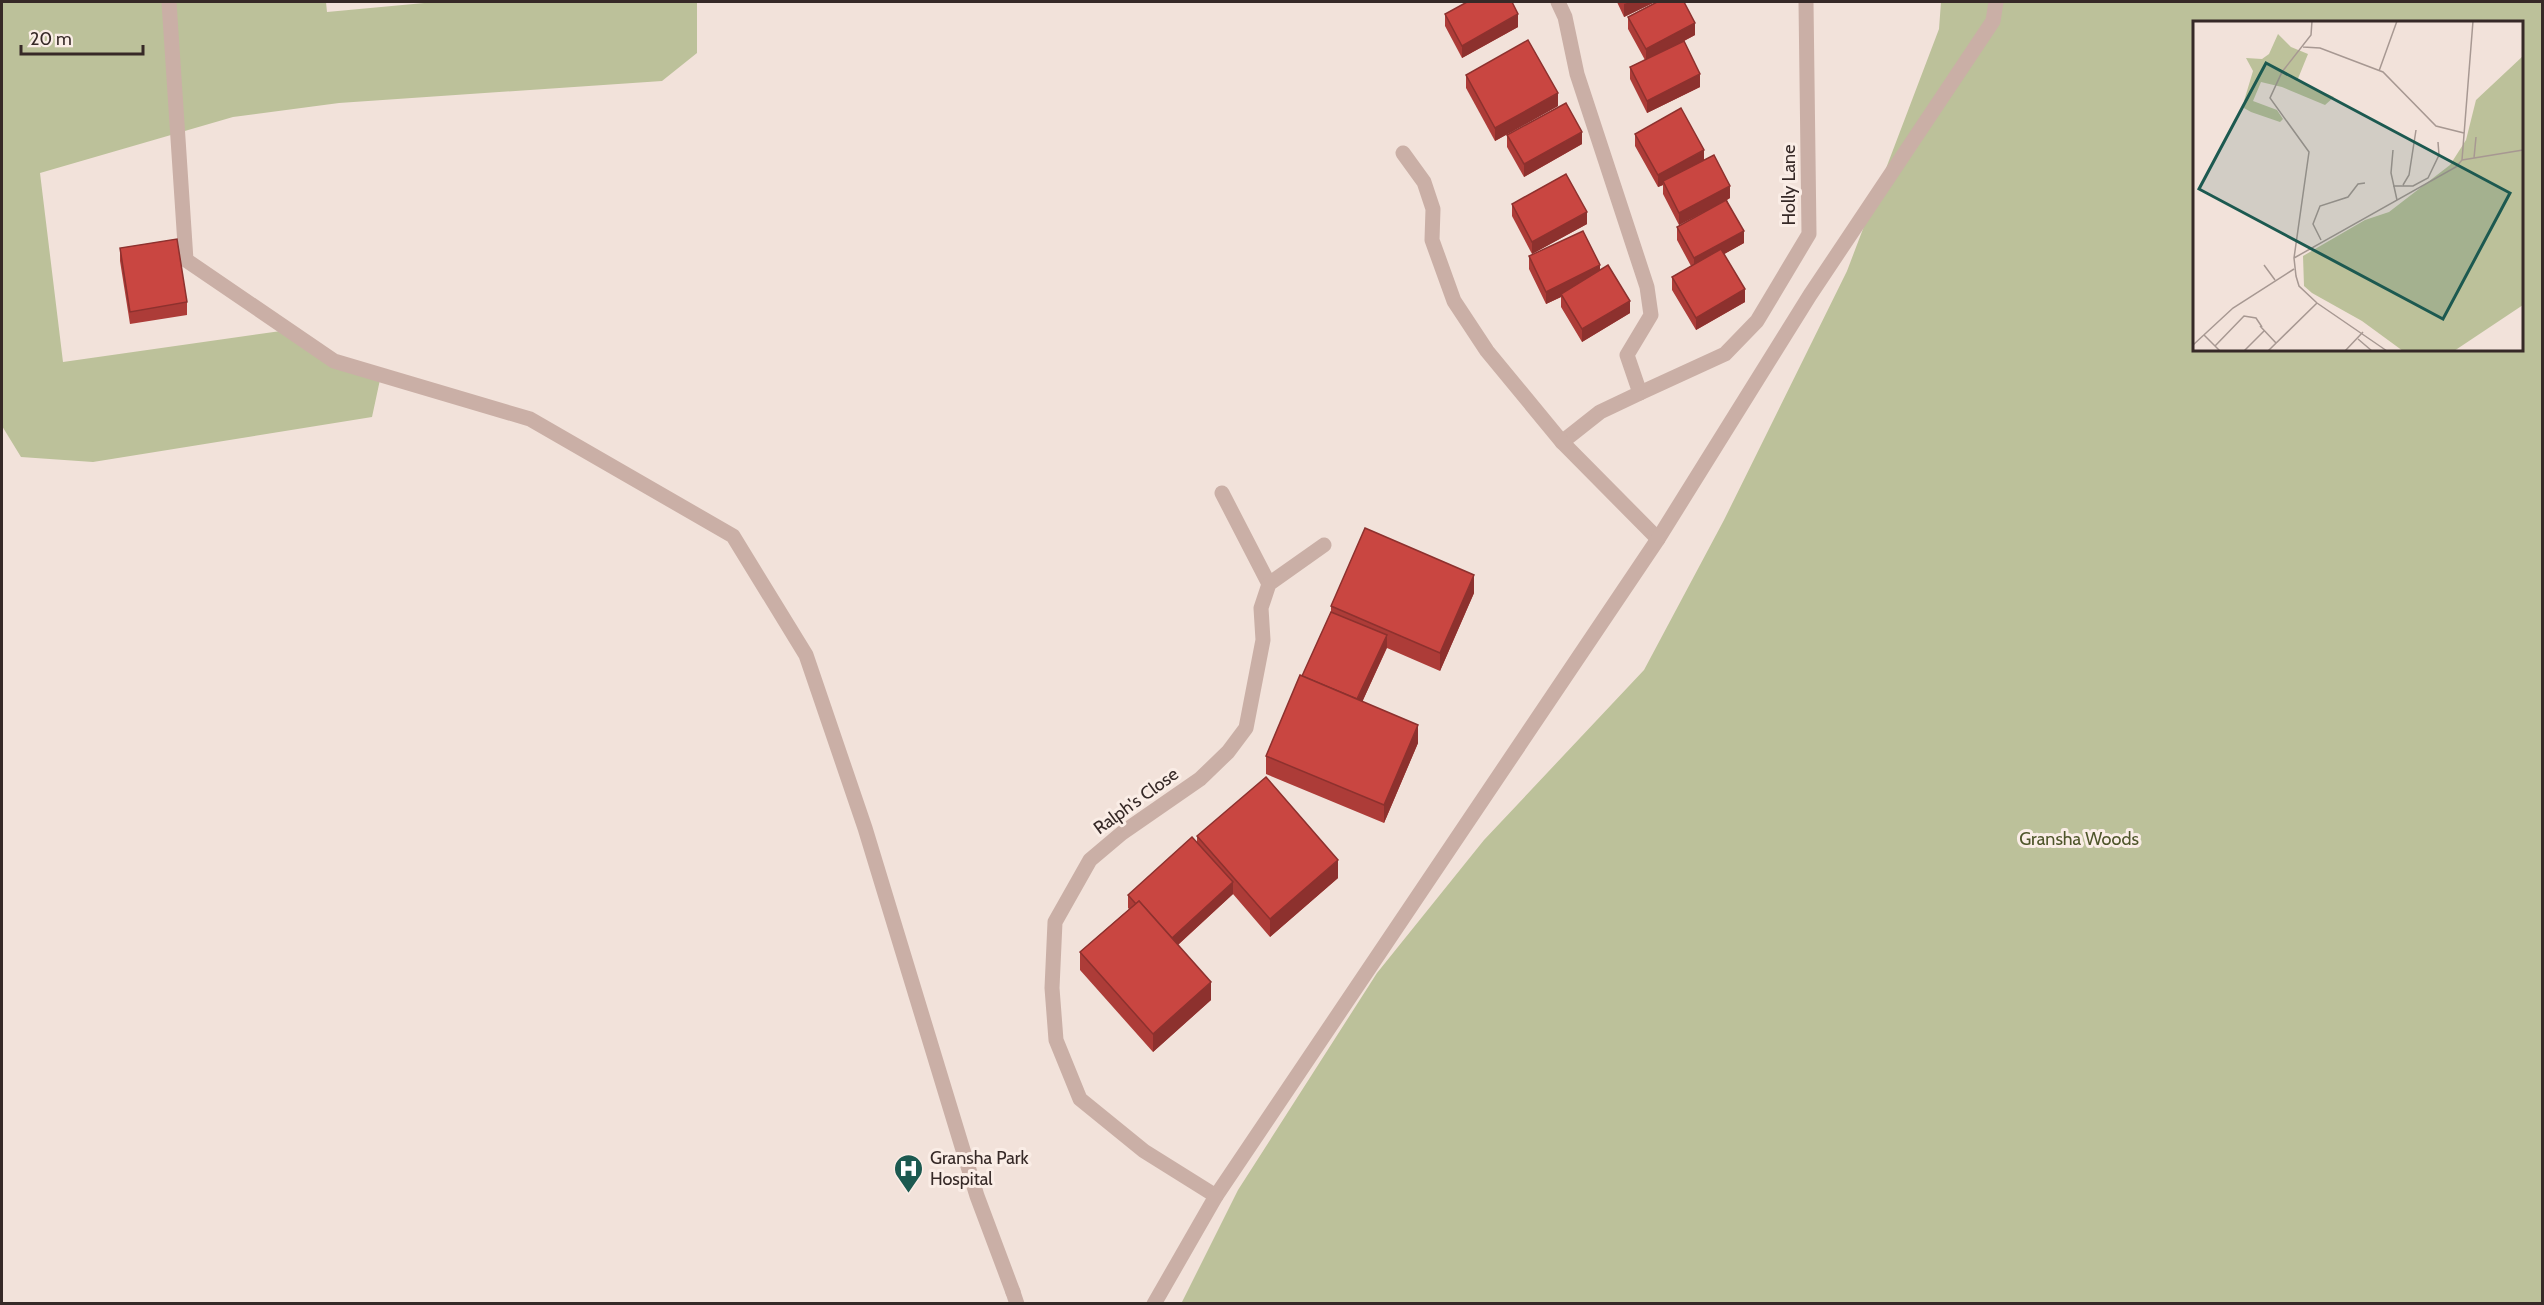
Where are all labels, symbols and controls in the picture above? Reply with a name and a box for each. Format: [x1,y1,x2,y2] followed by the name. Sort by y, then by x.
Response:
[21,18,142,56] scale bar
[2193,21,2523,351] inset map
[30,28,72,50] text: 20 m
[1778,145,1800,225] street label: Holly Lane
[1089,763,1183,839] street label: Ralph's Close
[2019,828,2139,850] park label: Gransha Woods
[930,1147,1030,1190] place label: Gransha Park Hospital
[893,1152,925,1194] hospital icon: Gransha Park Hospital

